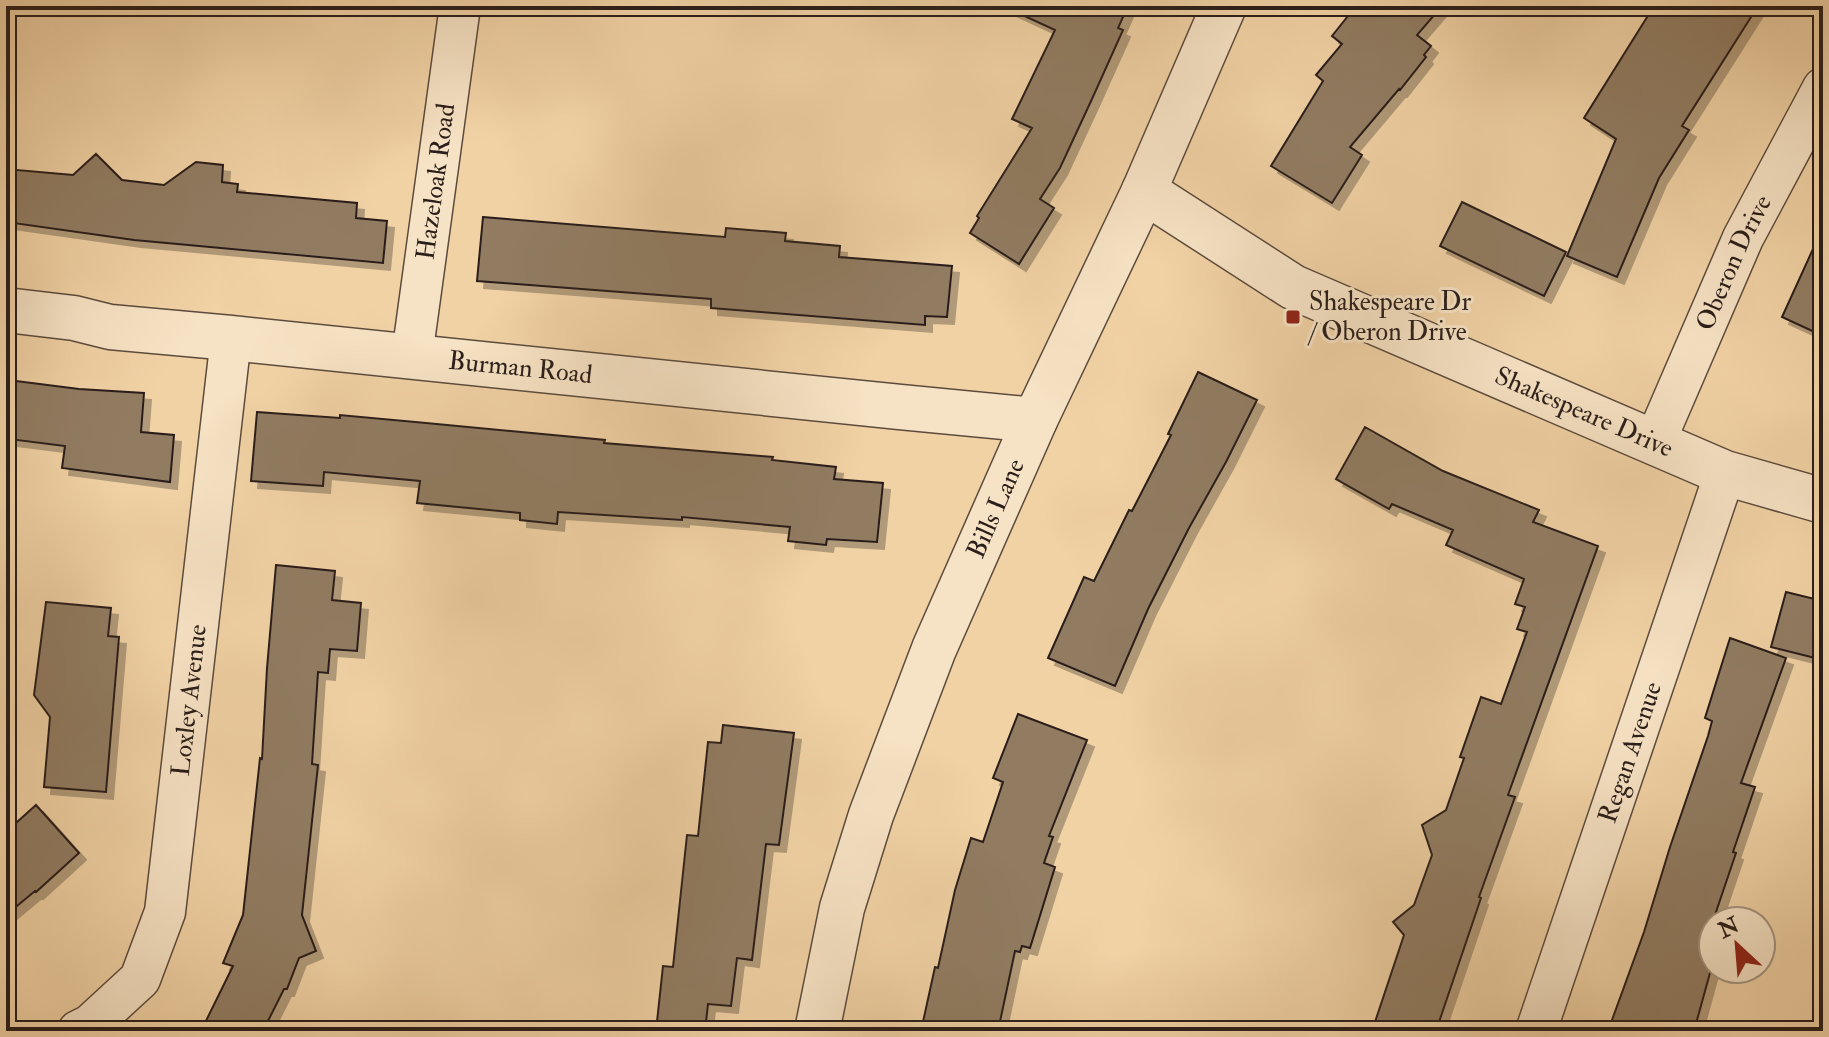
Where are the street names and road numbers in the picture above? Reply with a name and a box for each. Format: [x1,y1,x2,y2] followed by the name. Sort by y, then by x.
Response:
[409,101,462,262] street label: Hazeloak Road
[1689,190,1779,335] street label: Oberon Drive
[447,345,594,391] street label: Burman Road
[1490,360,1678,465] street label: Shakespeare Drive
[960,454,1032,563] street label: Bills Lane
[165,623,214,778] street label: Loxley Avenue
[1592,678,1669,827] street label: Regan Avenue

